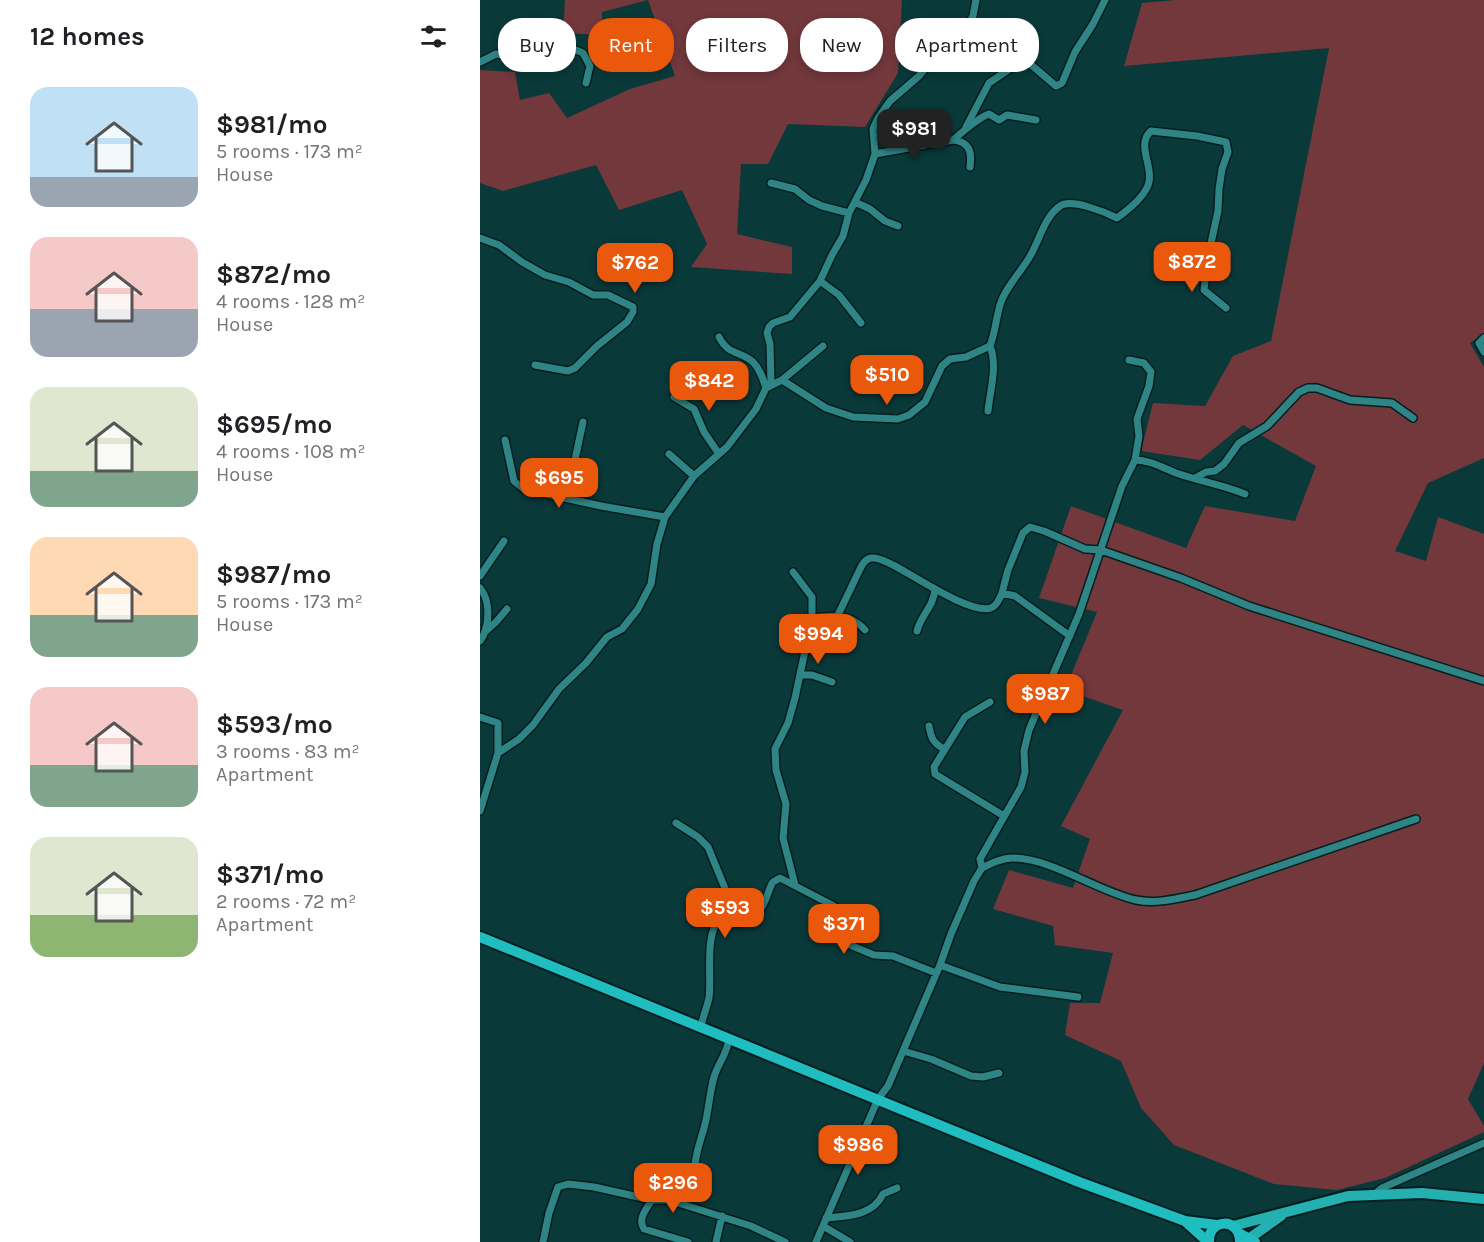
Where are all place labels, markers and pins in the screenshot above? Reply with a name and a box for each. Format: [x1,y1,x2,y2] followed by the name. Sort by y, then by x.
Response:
[878,109,950,160] pin: $981
[1156,242,1228,293] pin: $872
[599,243,671,294] pin: $762
[851,355,923,406] pin: $510
[673,361,745,412] pin: $842
[523,458,595,509] pin: $695
[782,614,854,665] pin: $994
[1009,674,1081,725] pin: $987
[689,888,761,939] pin: $593
[808,904,880,955] pin: $371
[822,1125,894,1176] pin: $986
[637,1163,709,1214] pin: $296

